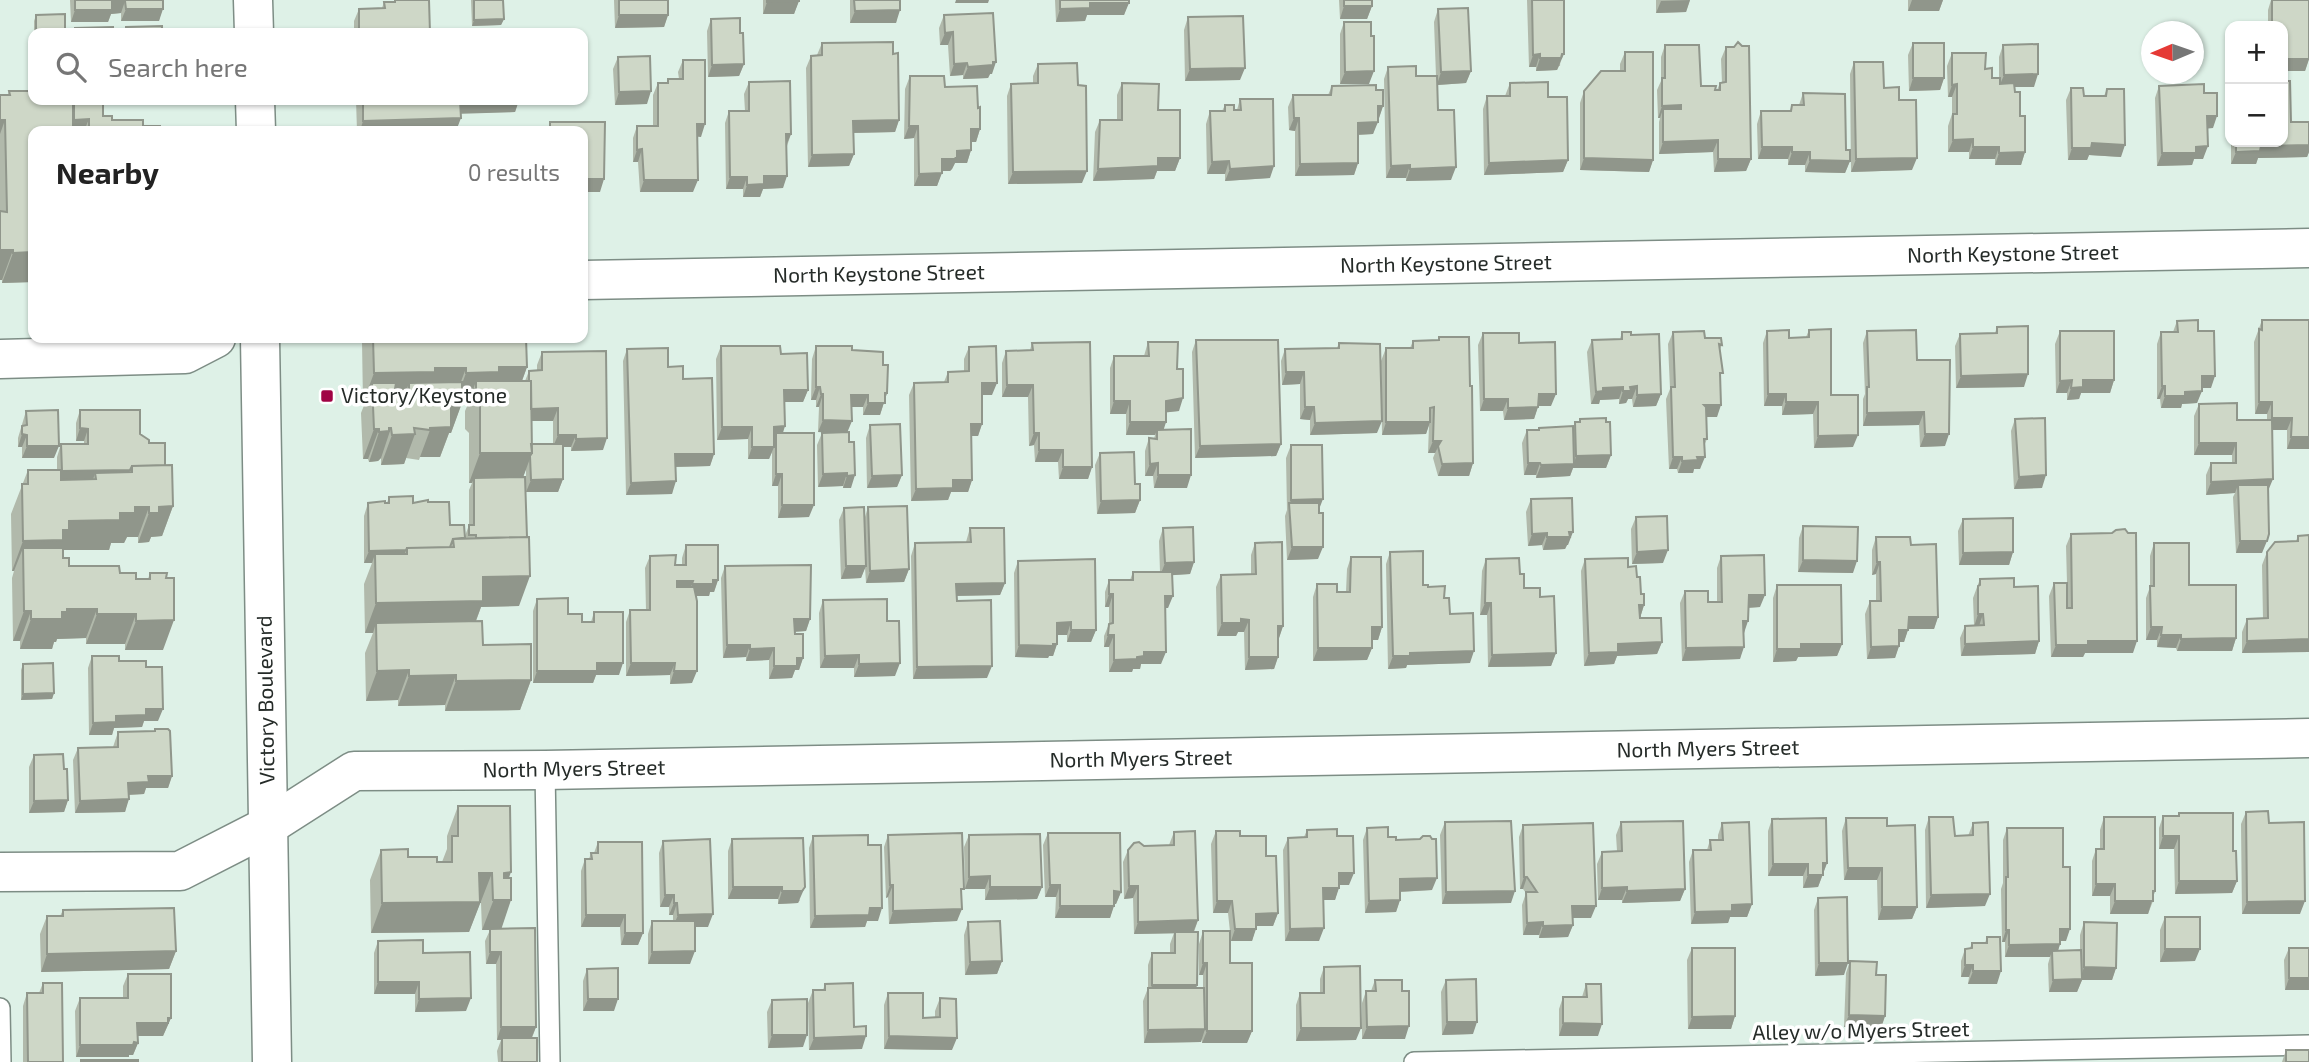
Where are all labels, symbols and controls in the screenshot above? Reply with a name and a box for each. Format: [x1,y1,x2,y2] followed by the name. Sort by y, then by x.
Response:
[2141,21,2204,84] north arrow
[2225,21,2288,147] map controls
[2225,21,2288,84] button: +
[28,28,588,105] search box
[52,48,90,86] icon: search
[108,51,248,82] text: Search here
[2225,84,2288,147] button: −
[56,154,159,190] text: Nearby
[468,158,560,186] text: 0 results
[1907,238,2119,267] street label: North Keystone Street
[1340,248,1552,277] street label: North Keystone Street
[773,258,985,287] street label: North Keystone Street
[341,382,507,407] place label: Victory/Keystone
[319,388,335,404] marker: Victory/Keystone
[251,615,278,785] street label: Victory Boulevard
[1616,733,1800,762] street label: North Myers Street
[1049,743,1233,772] street label: North Myers Street
[482,753,666,782] street label: North Myers Street
[1752,1015,1970,1044] street label: Alley w/o Myers Street

